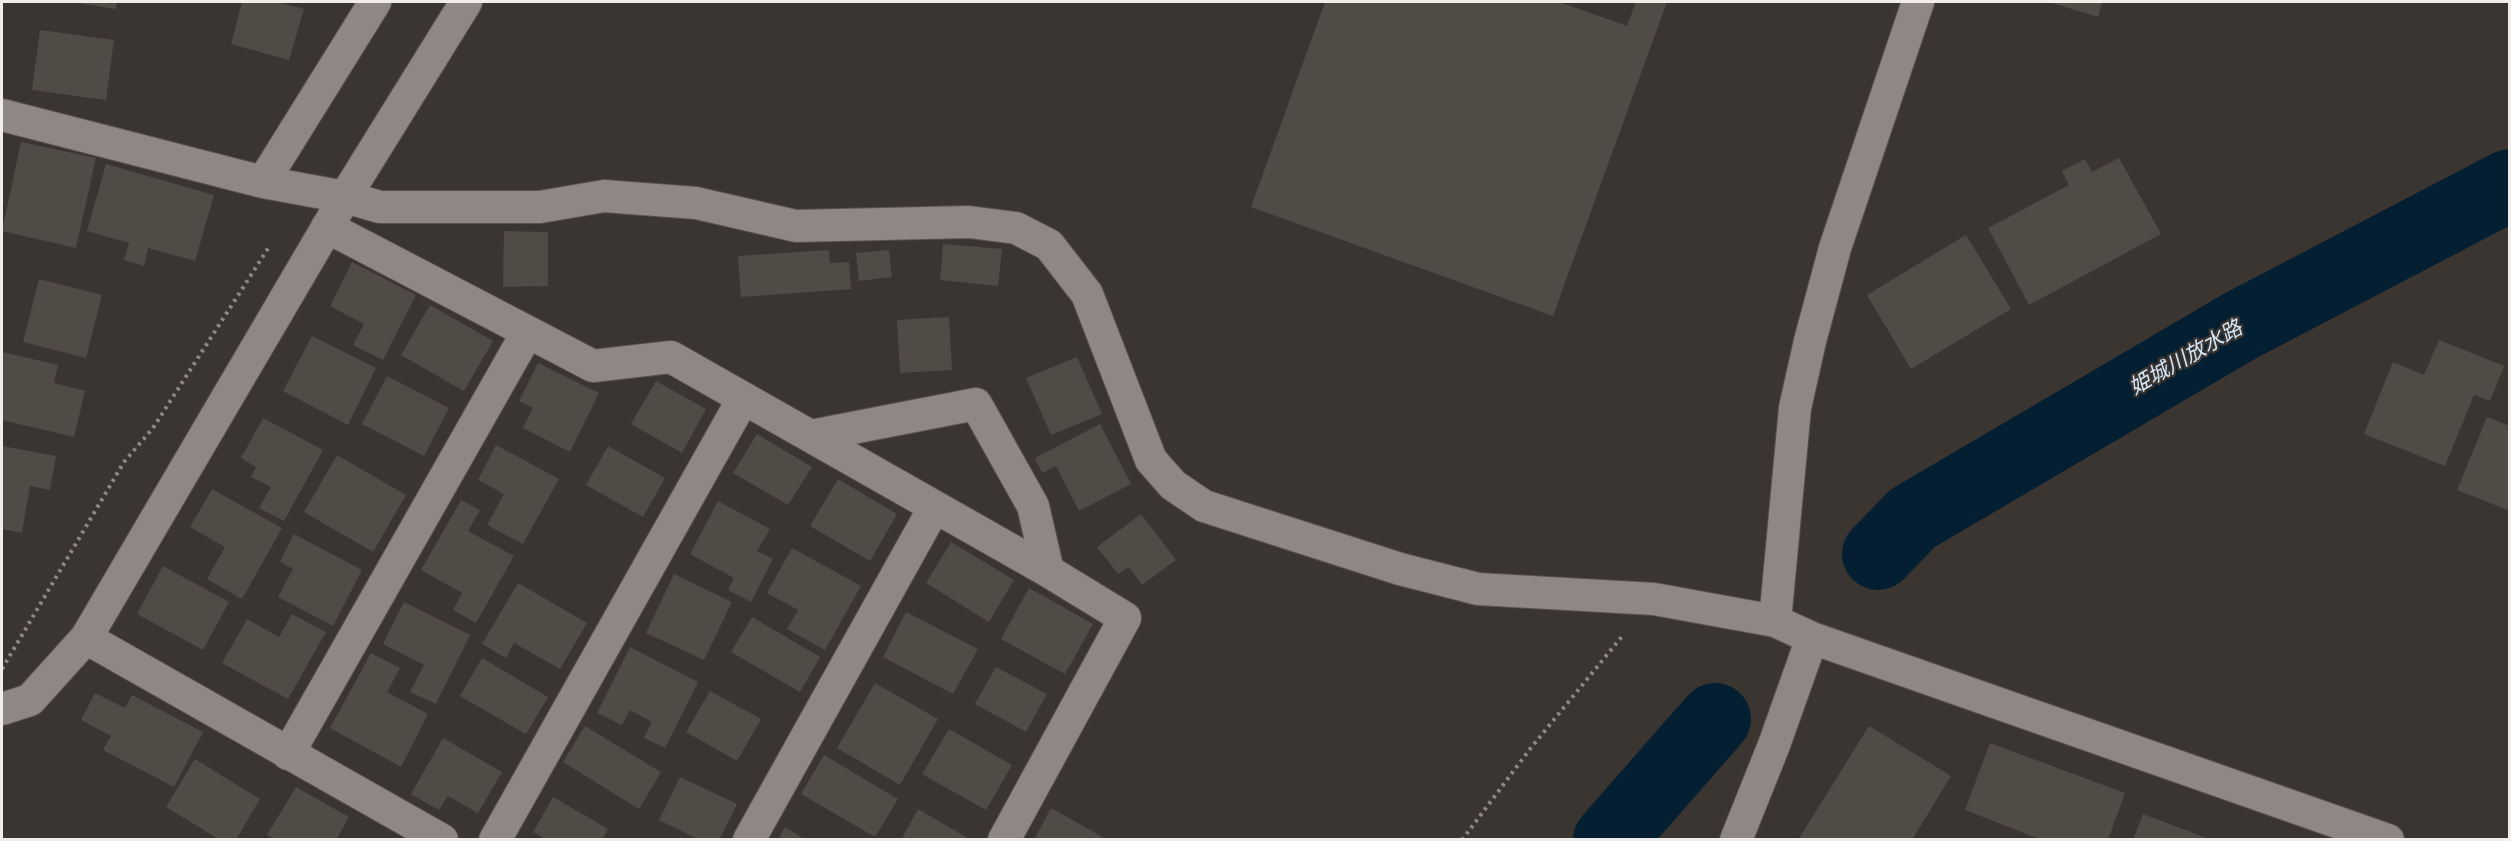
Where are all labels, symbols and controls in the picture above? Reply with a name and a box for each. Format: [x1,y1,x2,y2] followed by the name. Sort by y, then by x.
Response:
[2125,316,2247,400] water label: 姫城川放水路

